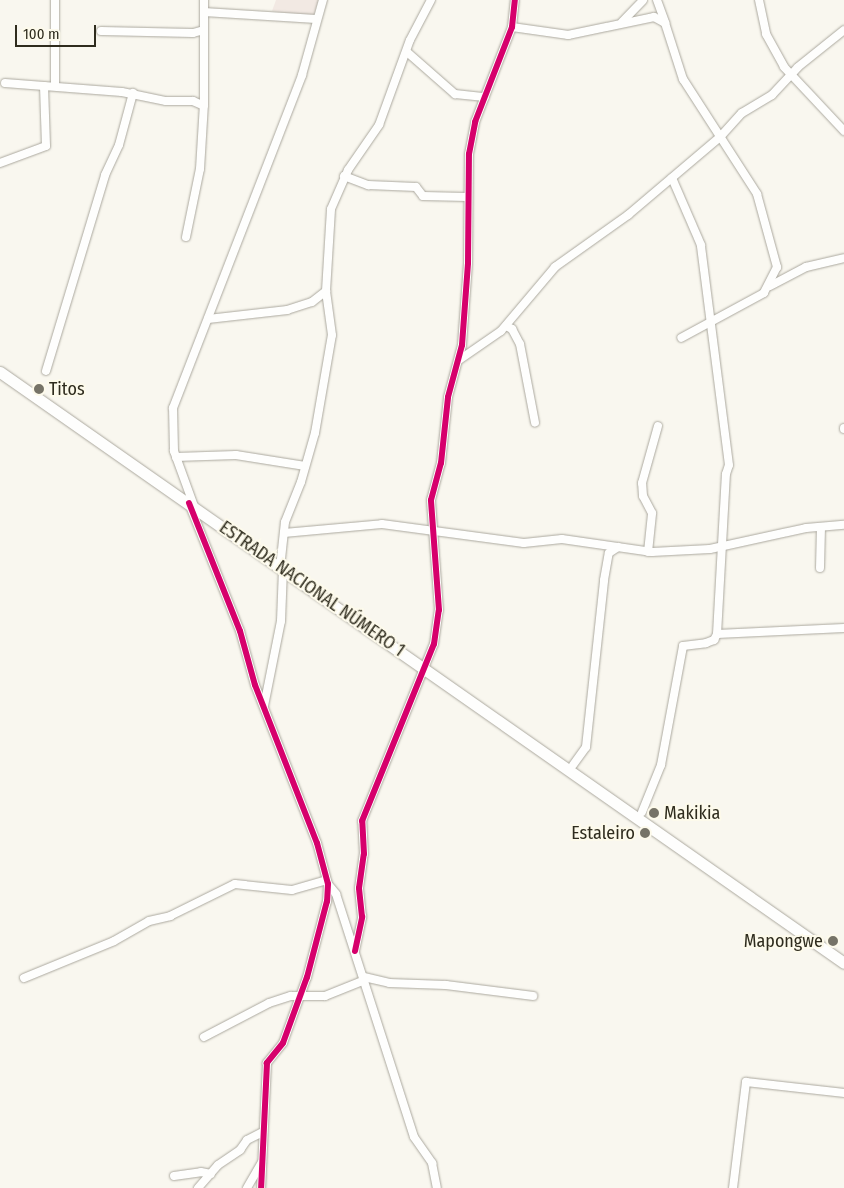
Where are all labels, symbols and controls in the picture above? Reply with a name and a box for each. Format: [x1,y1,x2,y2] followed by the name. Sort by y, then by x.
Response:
[18,15,99,47] scale bar
[23,25,60,43] text: 100 m
[49,378,85,400] place label: Titos
[33,383,45,395] marker: Titos
[215,517,409,661] street label: ESTRADA NACIONAL NÚMERO 1
[664,802,720,824] place label: Makikia
[648,807,660,819] marker: Makikia
[571,822,635,844] place label: Estaleiro
[639,827,651,839] marker: Estaleiro
[744,930,823,952] place label: Mapongwe
[827,935,839,947] marker: Mapongwe

